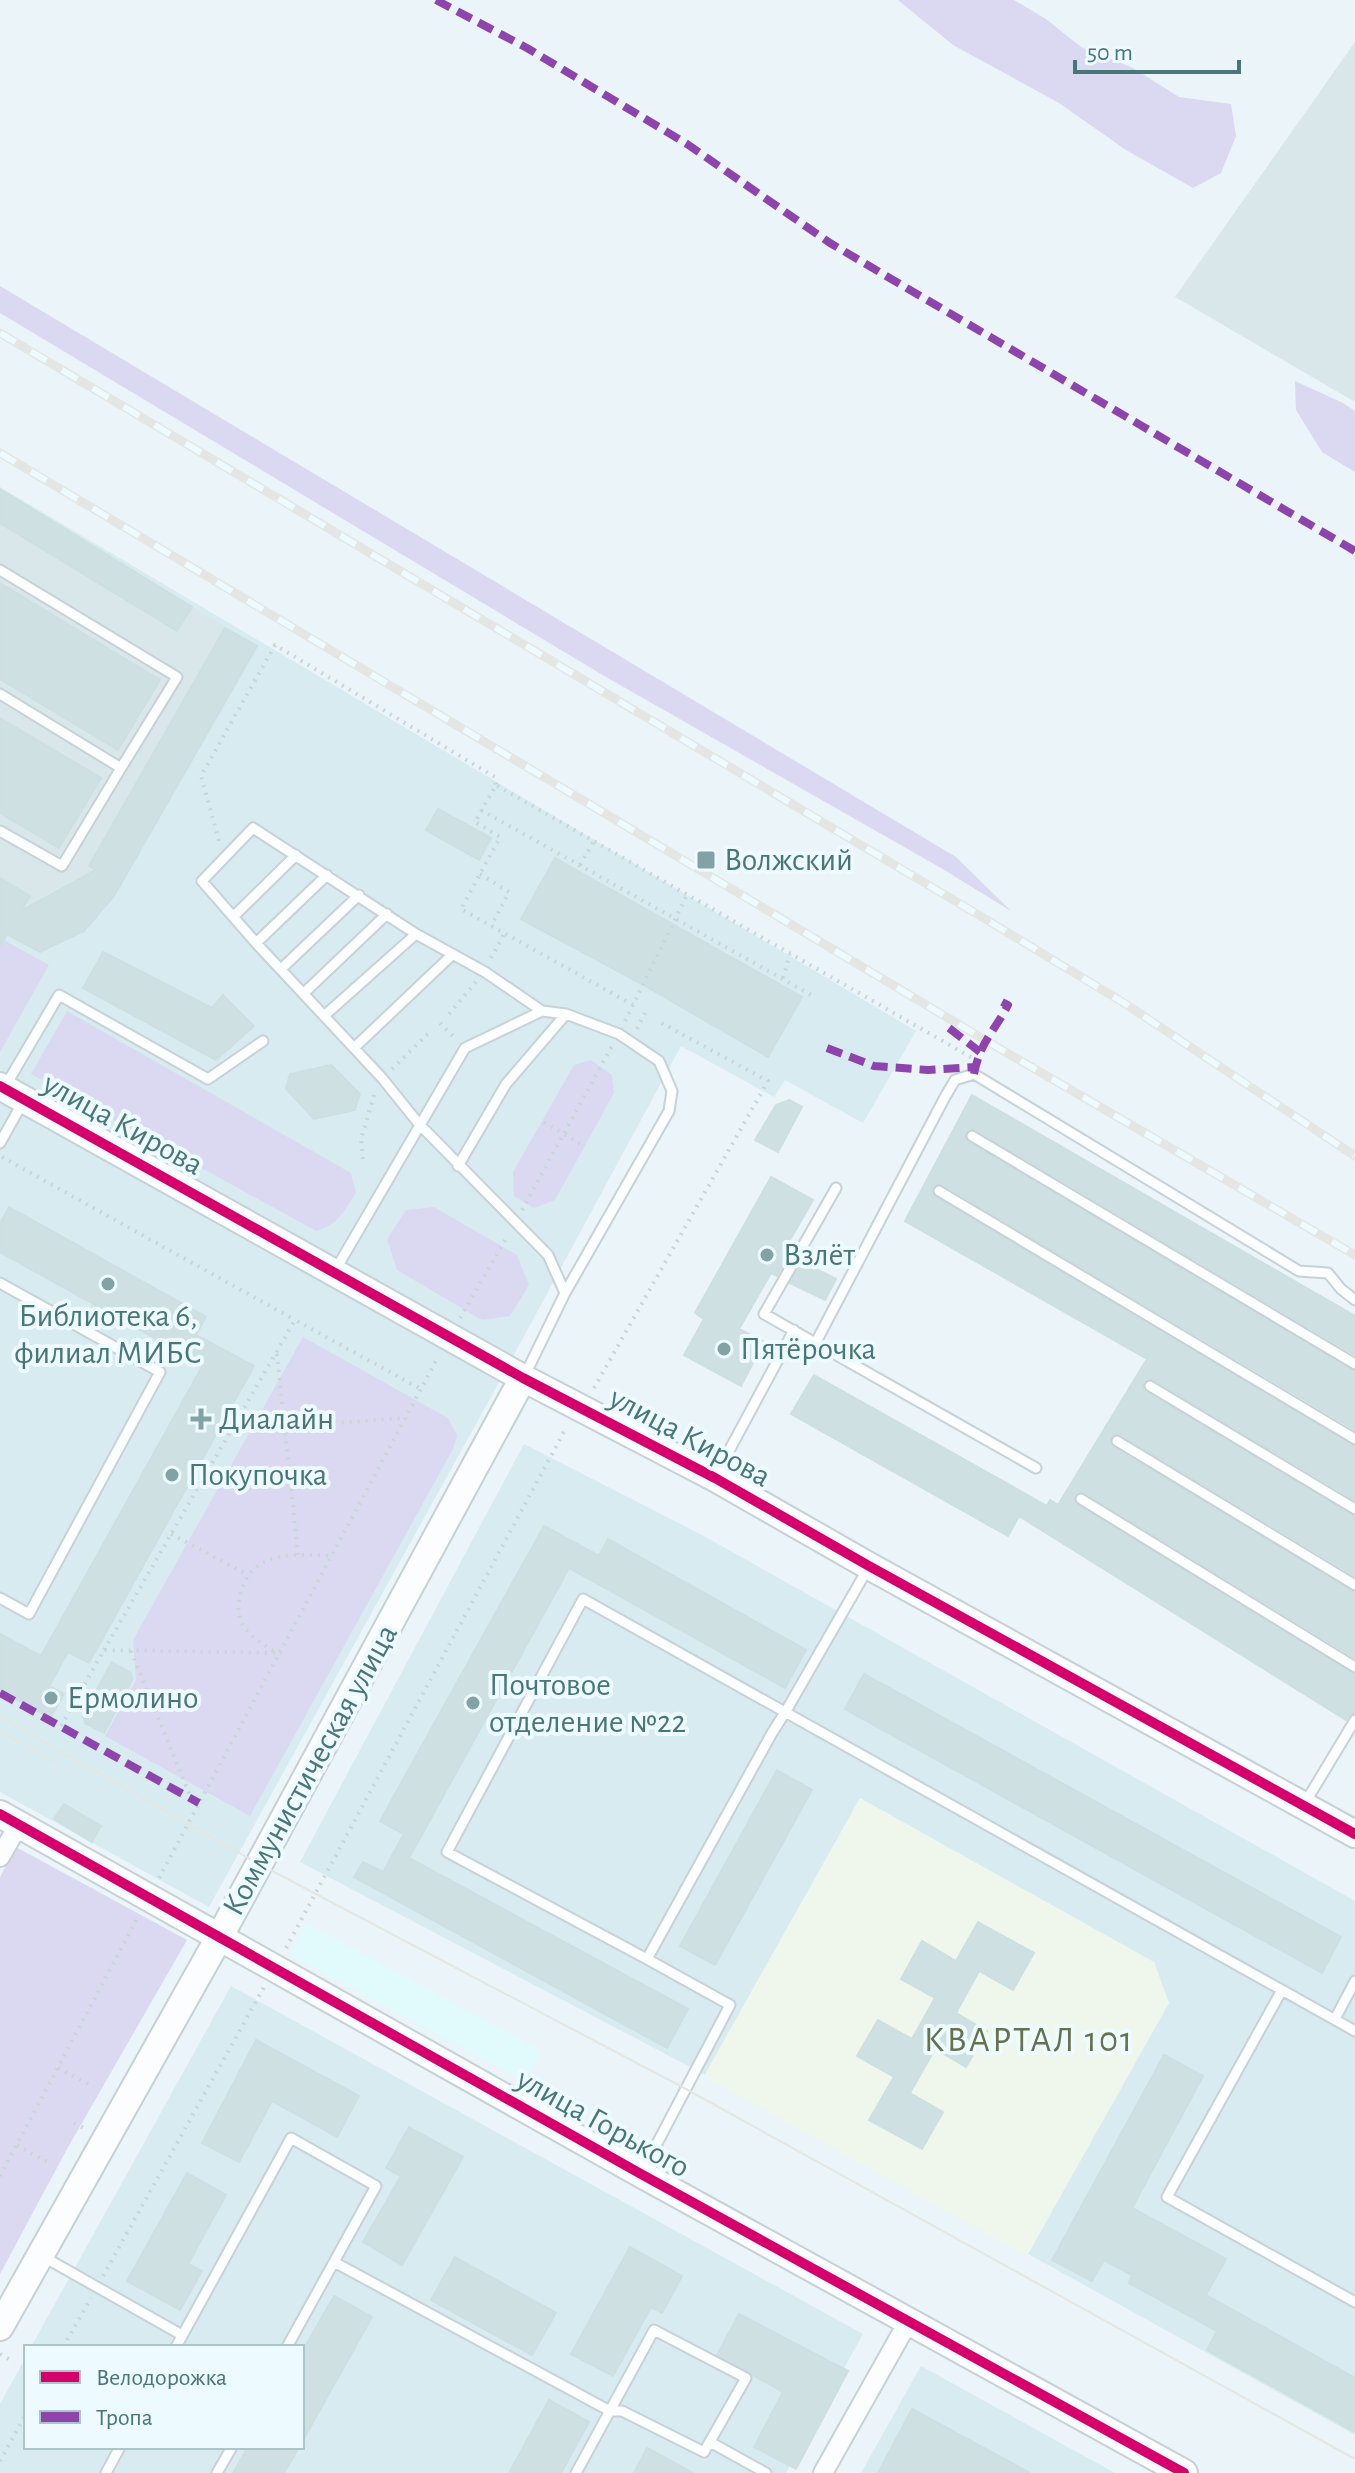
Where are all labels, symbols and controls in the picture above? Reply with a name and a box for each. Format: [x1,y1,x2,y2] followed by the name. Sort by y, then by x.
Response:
[1075,24,1239,74] scale bar
[1087,41,1133,65] text: 50 m
[724,844,853,876] place label: Волжский
[695,849,717,871] marker: Волжский
[37,1066,208,1181] street label: улица Кирова
[783,1239,855,1271] place label: Взлёт
[758,1246,776,1264] marker: Взлёт
[99,1275,117,1293] marker: Библиотека 6, филиал МИБС
[14,1300,202,1369] place label: Библиотека 6, филиал МИБС
[740,1333,876,1365] place label: Пятёрочка
[715,1340,733,1358] marker: Пятёрочка
[603,1381,776,1493] street label: улица Кирова
[219,1403,334,1435] place label: Диалайн
[190,1408,212,1430] marker: Диалайн
[188,1459,327,1491] place label: Покупочка
[163,1466,181,1484] marker: Покупочка
[217,1619,403,1921] street label: Коммунистическая улица
[489,1669,686,1738] place label: Почтовое отделение №22
[67,1682,198,1714] place label: Ермолино
[42,1689,60,1707] marker: Ермолино
[464,1694,482,1712] marker: Почтовое отделение №22
[924,2022,1134,2058] district label: КВАРТАЛ 101
[510,2062,695,2184] street label: улица Горького
[24,2345,304,2449] legend
[96,2366,227,2390] text: Велодорожка
[96,2406,153,2430] text: Тропа

